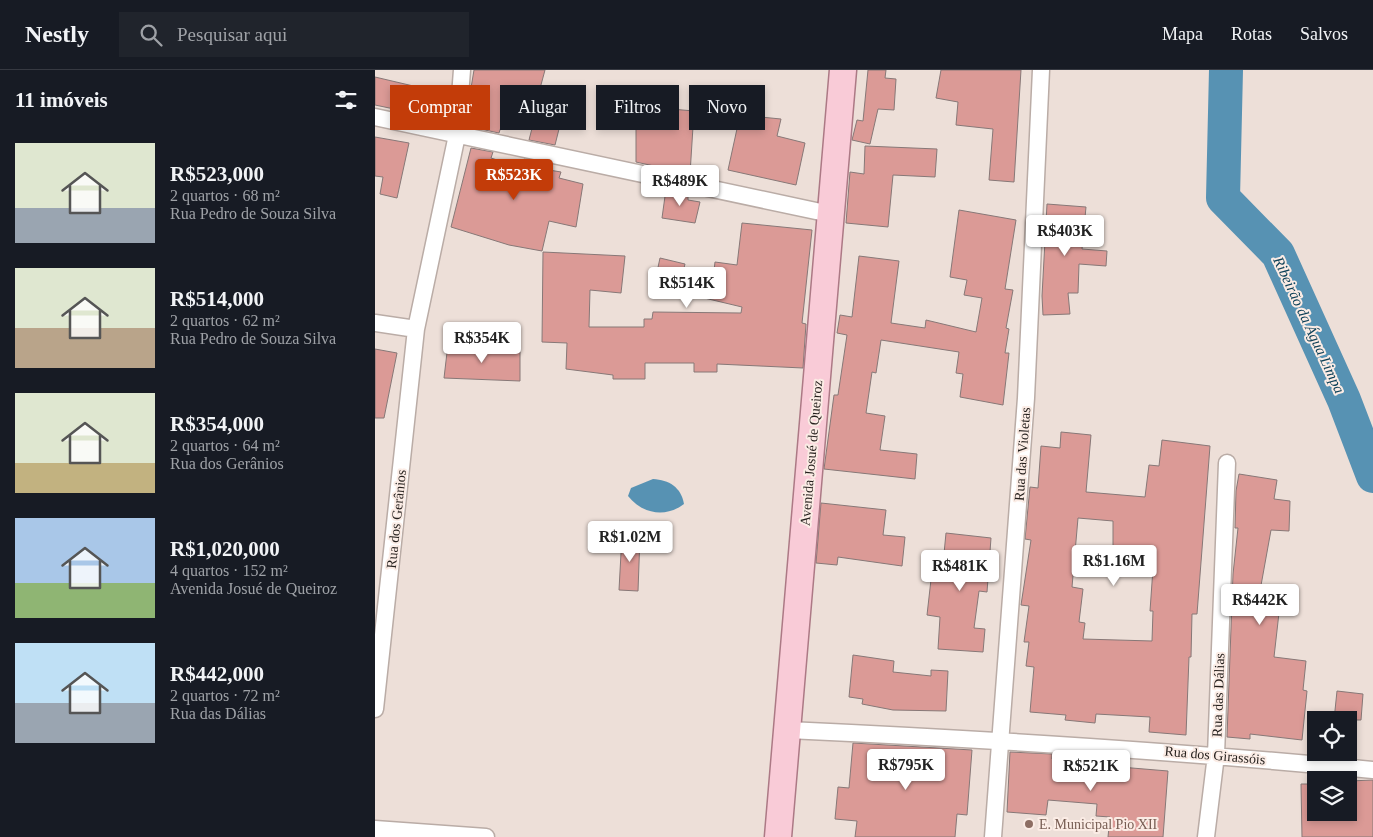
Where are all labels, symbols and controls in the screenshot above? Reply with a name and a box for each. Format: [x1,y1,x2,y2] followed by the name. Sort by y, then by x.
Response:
[119,12,469,57] search box
[25,21,89,47] text: Nestly
[137,21,165,49] icon: search
[177,24,287,45] text: Pesquisar aqui
[1162,24,1203,44] text: Mapa
[1231,24,1272,44] text: Rotas
[1300,24,1348,44] text: Salvos
[390,85,490,130] chip: Comprar
[500,85,586,130] chip: Alugar
[596,85,679,130] chip: Filtros
[689,85,765,130] chip: Novo
[332,86,360,114] icon: filters
[15,88,108,112] text: 11 imóveis
[473,158,555,201] pin: R$523K
[170,162,264,186] text: R$523,000
[55,163,115,223] icon: home
[639,164,721,207] pin: R$489K
[486,166,542,183] text: R$523K
[652,172,708,189] text: R$489K
[170,187,280,204] text: 2 quartos · 68 m²
[170,205,336,222] text: Rua Pedro de Souza Silva
[1024,214,1106,257] pin: R$403K
[1037,222,1093,239] text: R$403K
[1270,253,1348,396] water label: Ribeirão da Água Limpa
[646,266,728,309] pin: R$514K
[659,274,715,291] text: R$514K
[170,287,264,311] text: R$514,000
[55,288,115,348] icon: home
[170,312,280,329] text: 2 quartos · 62 m²
[441,322,523,364] pin: R$354K
[454,329,510,346] text: R$354K
[170,330,336,347] text: Rua Pedro de Souza Silva
[798,380,825,527] street label: Avenida Josué de Queiroz
[1012,407,1033,501] street label: Rua das Violetas
[170,412,264,436] text: R$354,000
[55,413,115,473] icon: home
[170,437,280,454] text: 2 quartos · 64 m²
[170,455,284,472] text: Rua dos Gerânios
[384,469,409,569] street label: Rua dos Gerânios
[584,520,676,563] pin: R$1.02M
[599,528,661,545] text: R$1.02M
[170,537,280,561] text: R$1,020,000
[55,538,115,598] icon: home
[1068,544,1160,587] pin: R$1.16M
[919,550,1001,592] pin: R$481K
[1083,552,1145,569] text: R$1.16M
[932,557,988,574] text: R$481K
[170,562,288,579] text: 4 quartos · 152 m²
[170,580,337,597] text: Avenida Josué de Queiroz
[1219,584,1301,626] pin: R$442K
[1232,591,1288,608] text: R$442K
[1210,653,1227,737] street label: Rua das Dálias
[170,662,264,686] text: R$442,000
[55,663,115,723] icon: home
[170,687,280,704] text: 2 quartos · 72 m²
[170,705,266,722] text: Rua das Dálias
[1307,711,1357,821] map controls
[1307,711,1357,761] button: locate
[1164,744,1266,767] street label: Rua dos Girassóis
[865,748,947,791] pin: R$795K
[1050,750,1132,792] pin: R$521K
[878,756,934,773] text: R$795K
[1063,757,1119,774] text: R$521K
[1307,771,1357,821] button: layers
[1039,817,1158,832] place label: E. Municipal Pio XII
[1023,818,1035,830] marker: E. Municipal Pio XII

